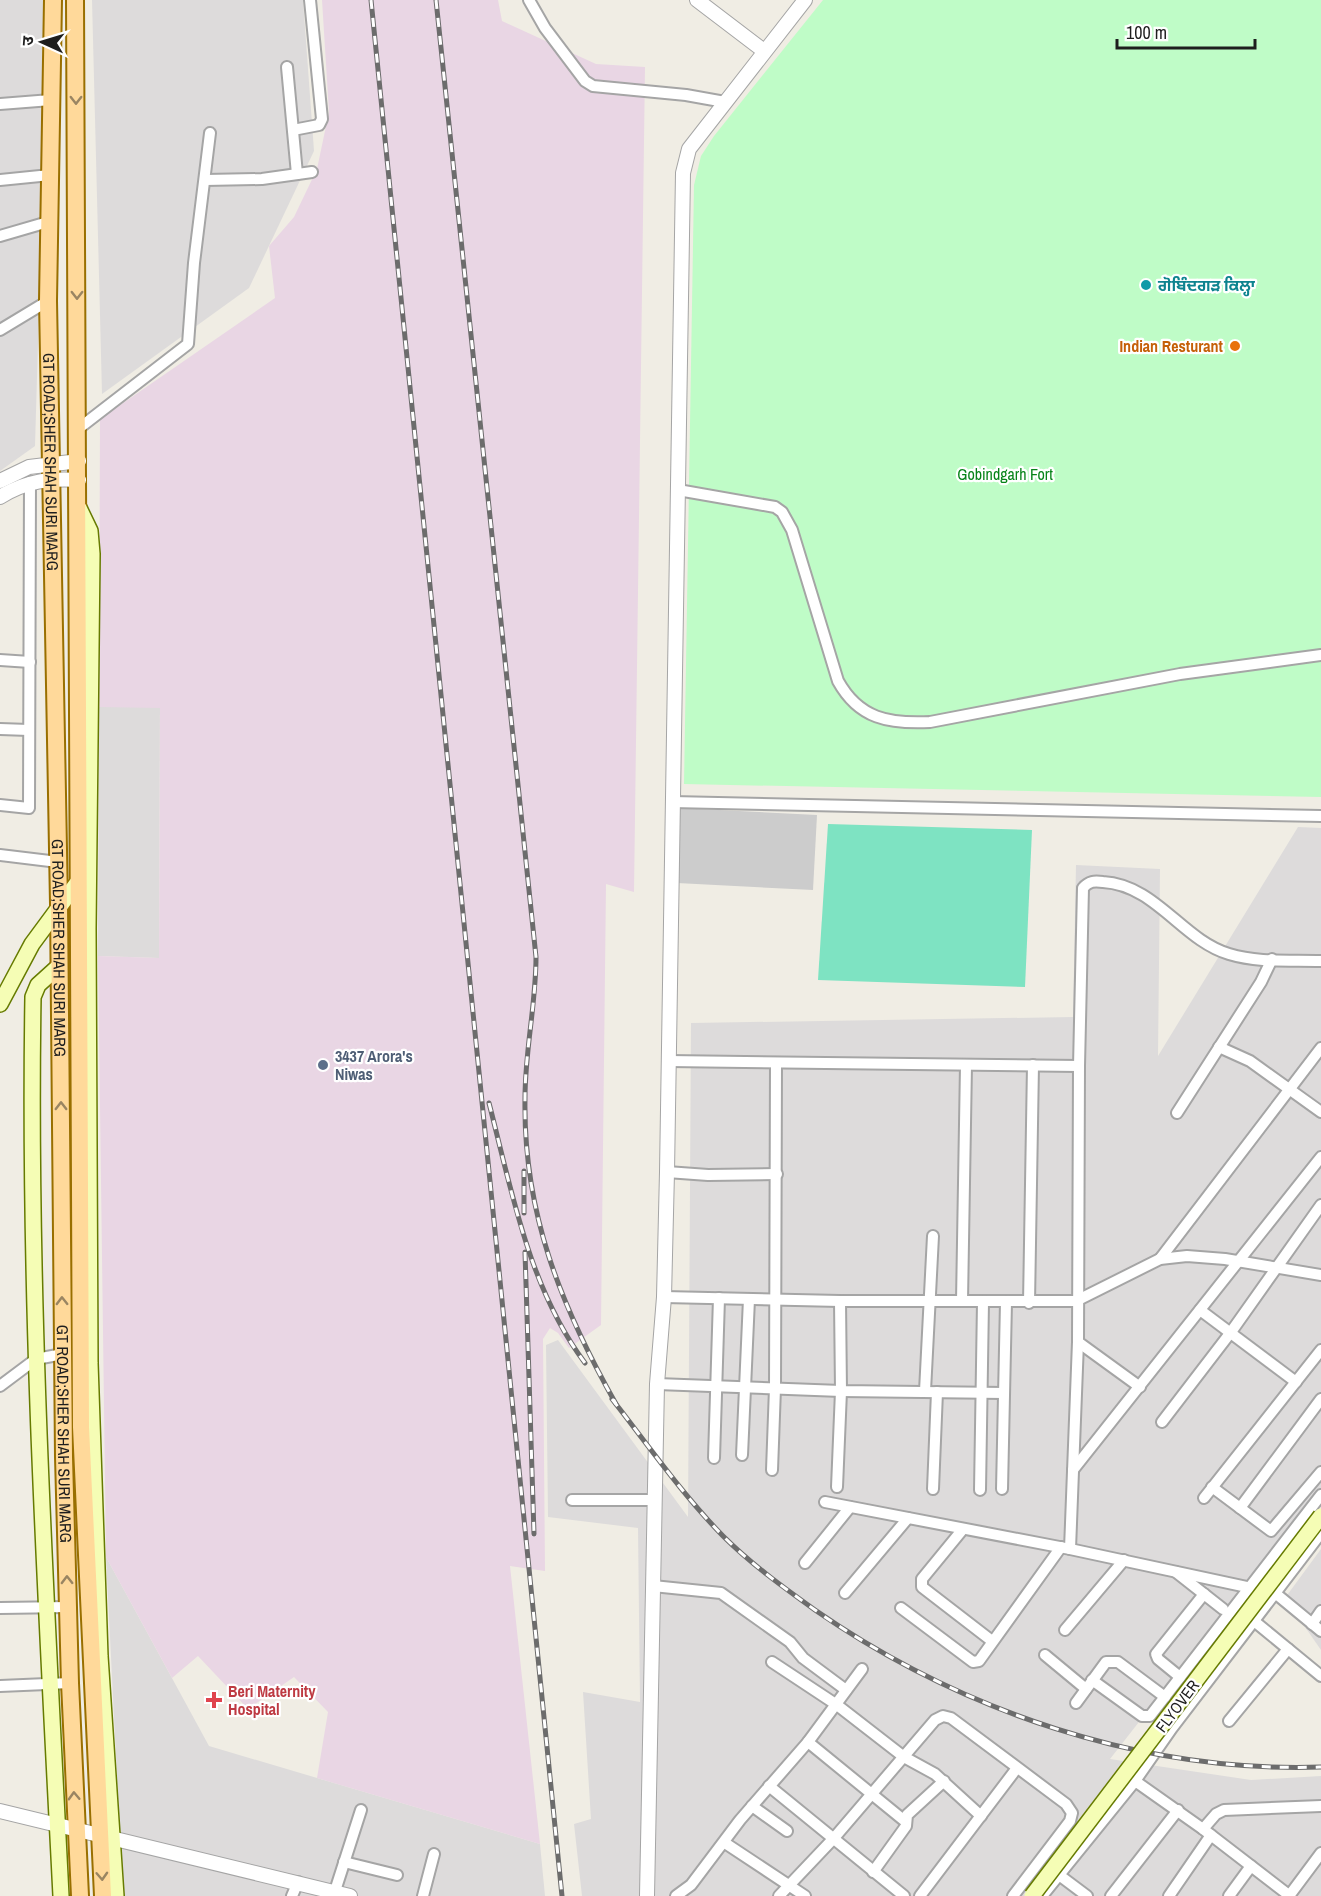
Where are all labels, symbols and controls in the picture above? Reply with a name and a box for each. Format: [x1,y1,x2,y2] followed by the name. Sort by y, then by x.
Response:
[12,12,72,72] north arrow
[1117,12,1255,50] scale bar
[1126,20,1167,45] text: 100 m
[16,35,38,46] text: उ
[70,96,82,105] one-way arrow
[1157,274,1256,297] place label: ਗੋਬਿੰਦਗੜ ਕਿਲ੍ਹਾ
[1139,278,1153,292] marker: ਗੋਬਿੰਦਗੜ ਕਿਲ੍ਹਾ
[71,291,83,300] one-way arrow
[1119,335,1224,357] place label: Indian Resturant
[1228,339,1242,353] marker: Indian Resturant
[38,353,64,571] street label: GT ROAD;SHER SHAH SURI MARG
[957,463,1053,485] park label: Gobindgarh Fort
[47,839,71,1057] street label: GT ROAD;SHER SHAH SURI MARG
[335,1045,413,1085] place label: 3437 Arora's Niwas
[316,1058,330,1072] marker: 3437 Arora's Niwas
[54,1101,67,1110] one-way arrow
[56,1296,69,1305] one-way arrow
[52,1325,77,1543] street label: GT ROAD;SHER SHAH SURI MARG
[61,1575,74,1584] one-way arrow
[1150,1675,1204,1737] street label: FLYOVER
[228,1680,316,1720] place label: Beri Maternity Hospital
[205,1691,223,1709] marker: Beri Maternity Hospital
[68,1791,81,1800] one-way arrow
[96,1871,109,1880] one-way arrow

